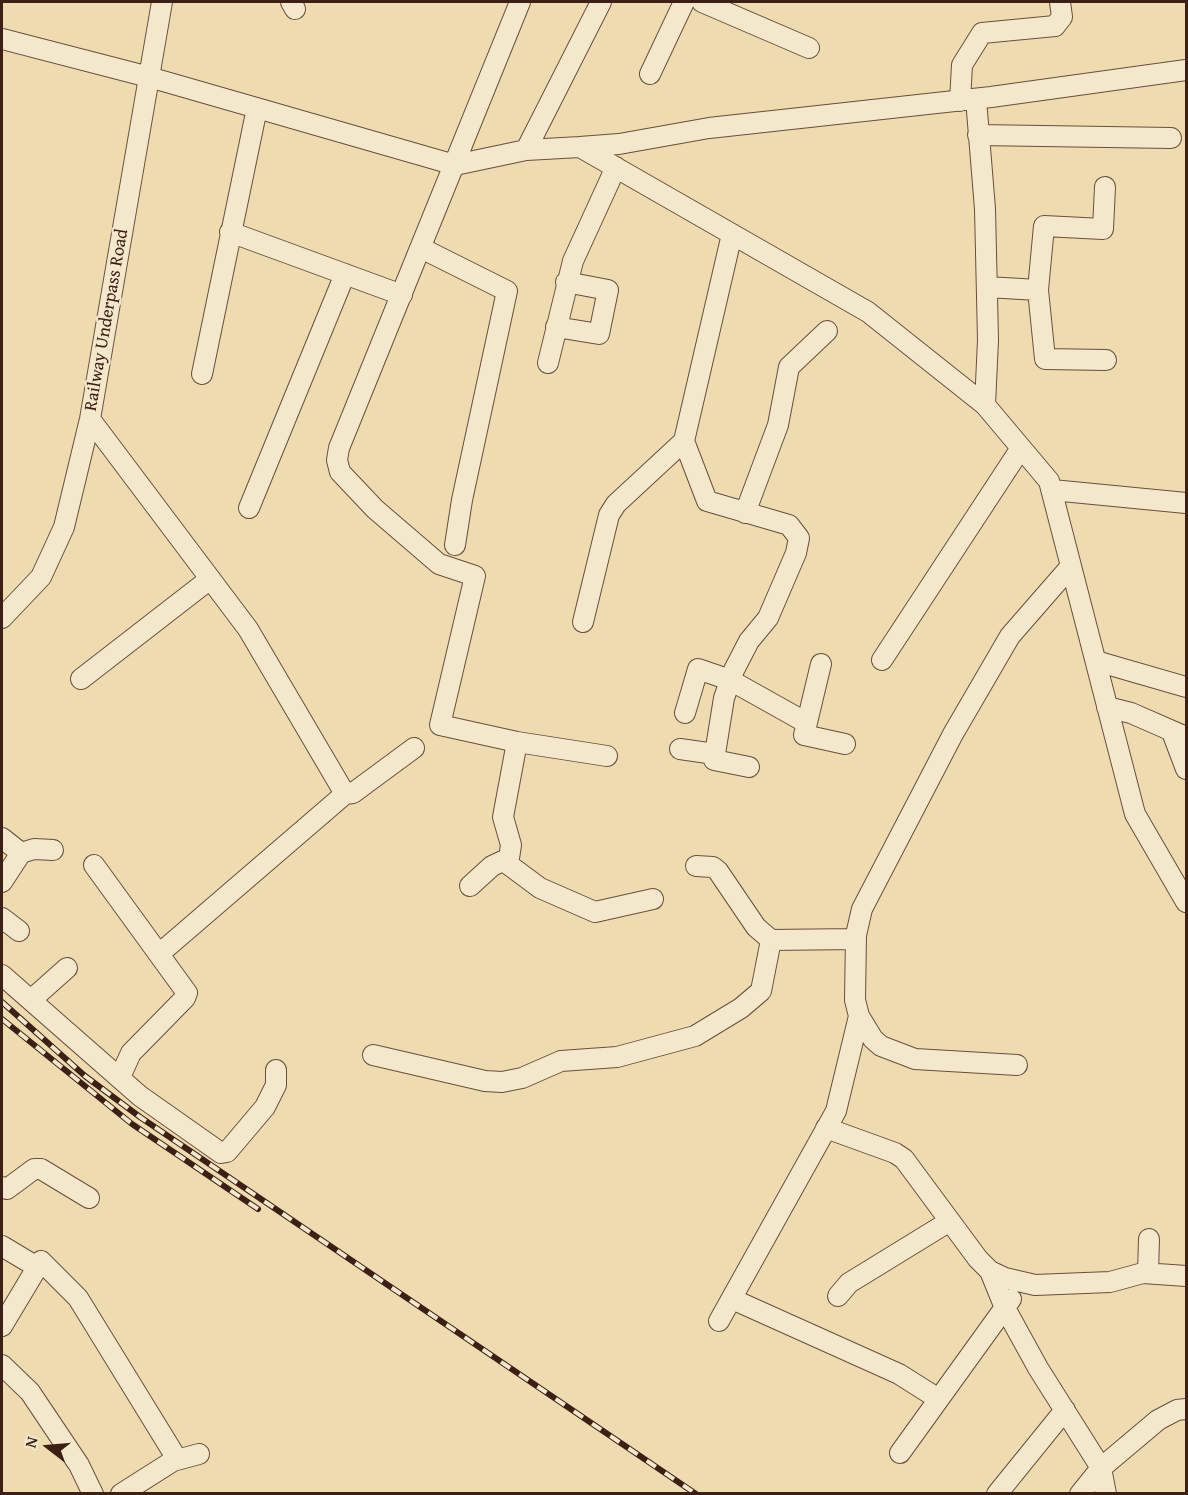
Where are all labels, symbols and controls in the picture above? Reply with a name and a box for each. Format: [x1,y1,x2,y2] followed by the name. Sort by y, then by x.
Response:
[80,227,134,413] street label: Railway Underpass Road
[18,1417,78,1477] north arrow
[18,1434,44,1450] text: N

